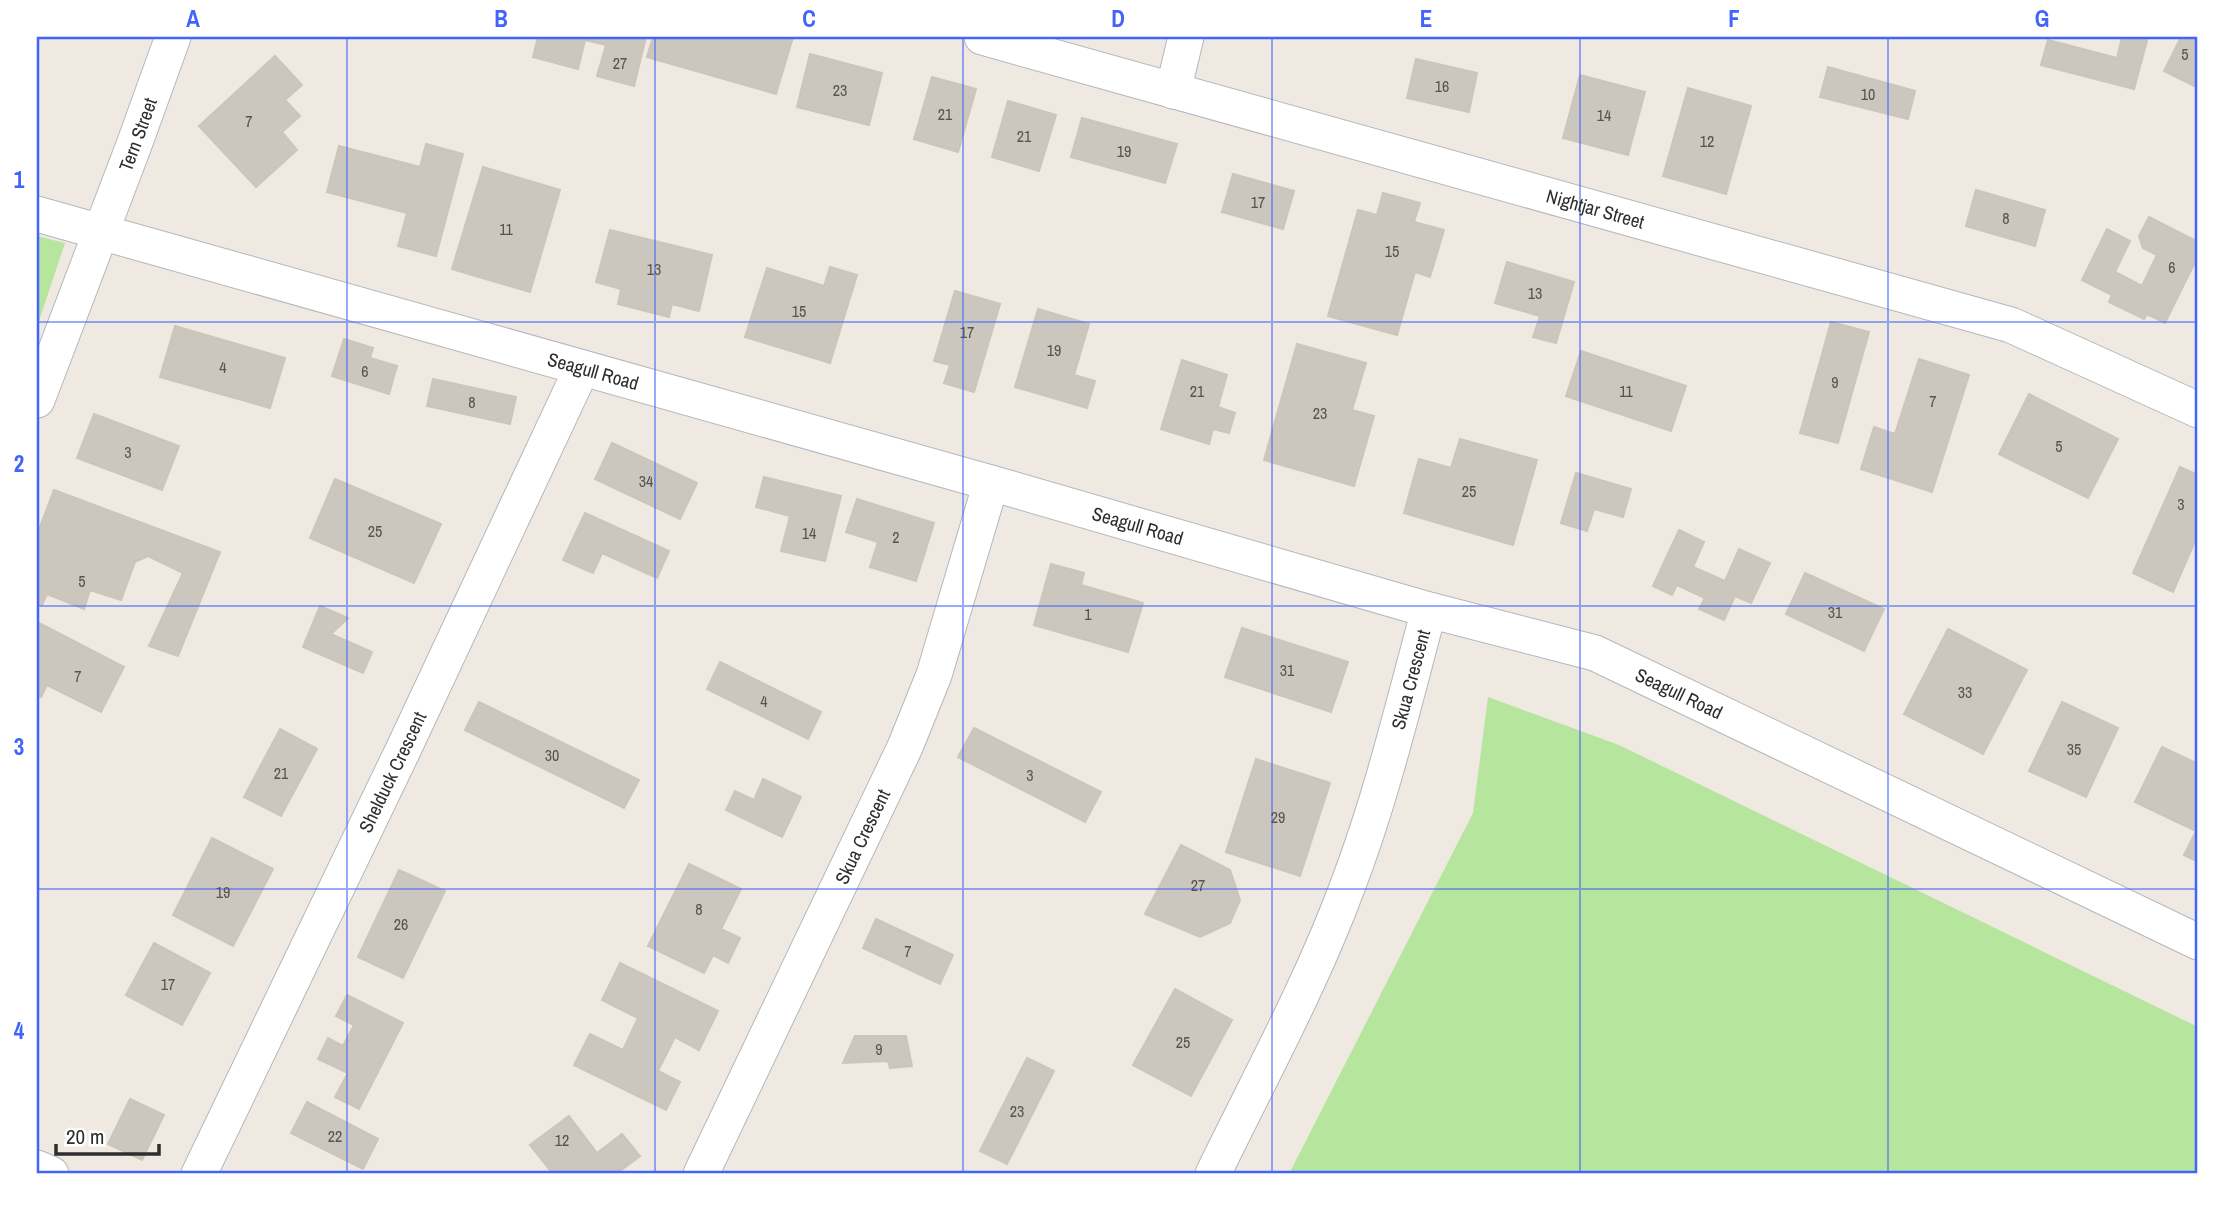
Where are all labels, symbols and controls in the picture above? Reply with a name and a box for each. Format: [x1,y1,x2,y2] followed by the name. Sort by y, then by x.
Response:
[186,3,200,34] text: A
[494,3,508,34] text: B
[802,3,816,34] text: C
[1111,3,1125,34] text: D
[1420,3,1432,34] text: E
[1728,3,1740,34] text: F
[2035,3,2049,34] text: G
[2181,43,2189,65] house number: 5
[613,52,627,74] house number: 27
[1435,75,1449,97] house number: 16
[833,79,847,101] house number: 23
[1861,83,1875,105] house number: 10
[112,94,163,175] street label: Tern Street
[938,103,953,125] house number: 21
[1597,104,1611,126] house number: 14
[245,110,253,132] house number: 7
[1017,125,1032,147] house number: 21
[1700,130,1714,152] house number: 12
[1117,140,1131,162] house number: 19
[14,164,25,195] text: 1
[1543,183,1648,235] street label: Nightjar Street
[1251,191,1265,213] house number: 17
[2002,207,2010,229] house number: 8
[499,218,514,240] house number: 11
[1385,240,1399,262] house number: 15
[2168,256,2176,278] house number: 6
[647,258,661,280] house number: 13
[1528,282,1542,304] house number: 13
[792,300,806,322] house number: 15
[960,321,974,343] house number: 17
[1047,339,1061,361] house number: 19
[545,346,642,396] street label: Seagull Road
[219,356,227,378] house number: 4
[361,360,369,382] house number: 6
[1831,371,1839,393] house number: 9
[1190,380,1205,402] house number: 21
[1619,380,1634,402] house number: 11
[1929,390,1937,412] house number: 7
[468,391,476,413] house number: 8
[1313,402,1327,424] house number: 23
[2055,435,2063,457] house number: 5
[124,441,132,463] house number: 3
[14,448,24,479] text: 2
[639,470,653,492] house number: 34
[1462,480,1476,502] house number: 25
[2177,493,2185,515] house number: 3
[1089,500,1186,551] street label: Seagull Road
[368,520,382,542] house number: 25
[802,522,816,544] house number: 14
[892,526,900,548] house number: 2
[78,570,86,592] house number: 5
[1828,601,1843,623] house number: 31
[1084,603,1092,625] house number: 1
[1385,626,1436,732] street label: Skua Crescent
[1280,659,1295,681] house number: 31
[1631,661,1727,725] street label: Seagull Road
[74,665,82,687] house number: 7
[1958,681,1972,703] house number: 33
[760,690,768,712] house number: 4
[352,707,432,837] street label: Shelduck Crescent
[14,731,24,762] text: 3
[2067,738,2081,760] house number: 35
[545,744,559,766] house number: 30
[274,762,289,784] house number: 21
[1026,764,1034,786] house number: 3
[828,784,896,888] street label: Skua Crescent
[1271,806,1285,828] house number: 29
[1191,874,1205,896] house number: 27
[216,881,230,903] house number: 19
[695,898,703,920] house number: 8
[394,913,408,935] house number: 26
[904,940,912,962] house number: 7
[161,973,175,995] house number: 17
[14,1015,25,1046] text: 4
[1176,1031,1190,1053] house number: 25
[875,1038,883,1060] house number: 9
[1010,1100,1024,1122] house number: 23
[56,1113,159,1157] scale bar
[66,1122,104,1151] text: 20 m
[328,1125,342,1147] house number: 22
[555,1129,569,1151] house number: 12

